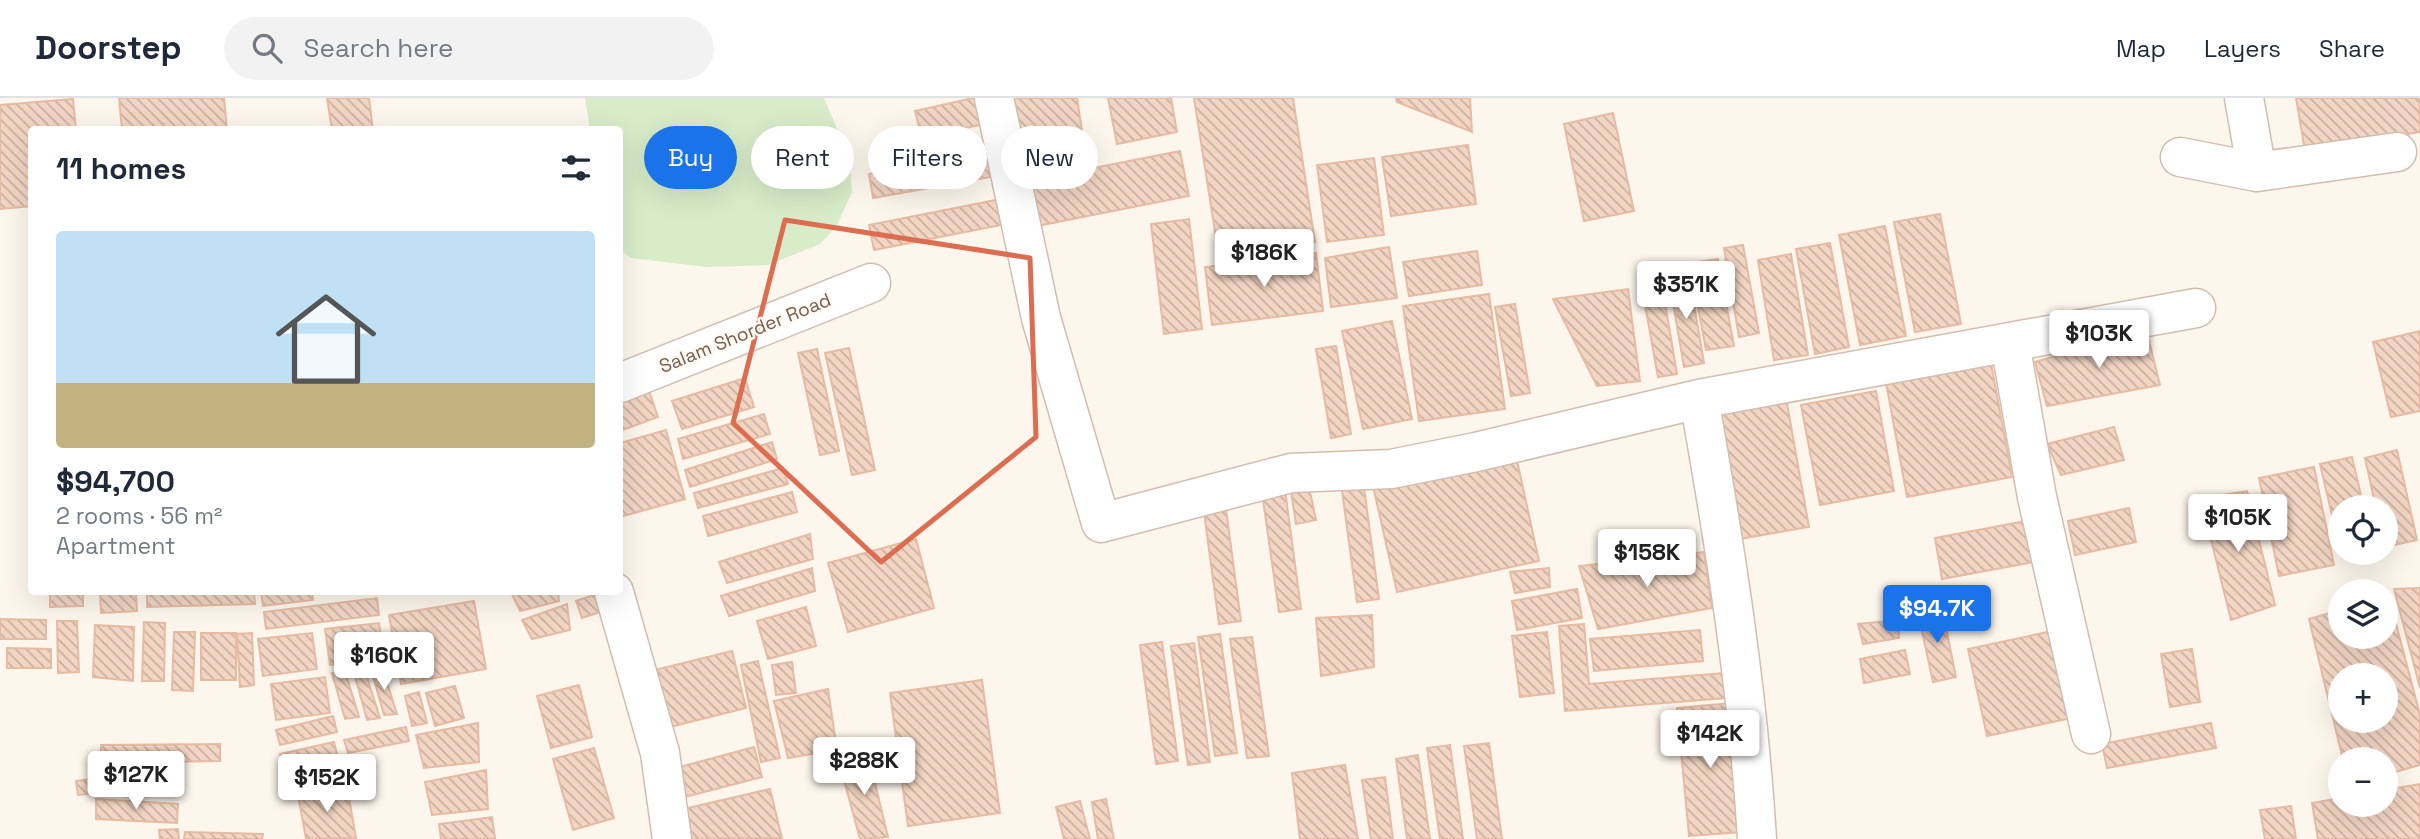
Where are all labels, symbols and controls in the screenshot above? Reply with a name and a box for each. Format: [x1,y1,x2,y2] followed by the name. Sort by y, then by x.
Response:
[224,17,714,80] search box
[35,27,182,69] text: Doorstep
[248,29,286,67] icon: search
[304,31,453,65] text: Search here
[2116,33,2166,64] text: Map
[2204,33,2281,64] text: Layers
[2319,33,2385,64] text: Share
[644,126,737,189] chip: Buy
[751,126,854,189] chip: Rent
[868,126,987,189] chip: Filters
[1001,126,1098,189] chip: New
[56,149,186,188] text: 11 homes
[557,149,595,187] icon: filters
[1215,230,1313,289] pin: $186K
[1231,237,1297,267] text: $186K
[1637,262,1735,321] pin: $351K
[1653,269,1719,299] text: $351K
[263,276,389,402] icon: home
[655,287,835,379] street label: Salam Shorder Road
[2050,310,2148,370] pin: $103K
[2065,318,2133,348] text: $103K
[56,462,175,501] text: $94,700
[2189,494,2287,554] pin: $105K
[2328,495,2398,817] map controls
[2328,495,2398,565] button: locate
[56,501,222,531] text: 2 rooms · 56 m²
[2204,502,2272,532] text: $105K
[1598,530,1696,589] pin: $158K
[56,531,176,561] text: Apartment
[1614,537,1680,567] text: $158K
[2328,579,2398,649] button: layers
[1880,586,1994,645] pin: $94.7K
[1899,593,1975,623] text: $94.7K
[335,632,433,692] pin: $160K
[350,640,418,670] text: $160K
[2328,663,2398,733] button: +
[1661,710,1759,770] pin: $142K
[1676,718,1744,748] text: $142K
[815,738,913,797] pin: $288K
[829,745,899,775] text: $288K
[2328,747,2398,817] button: −
[87,752,185,811] pin: $127K
[278,754,376,814] pin: $152K
[104,759,168,789] text: $127K
[294,762,360,792] text: $152K

